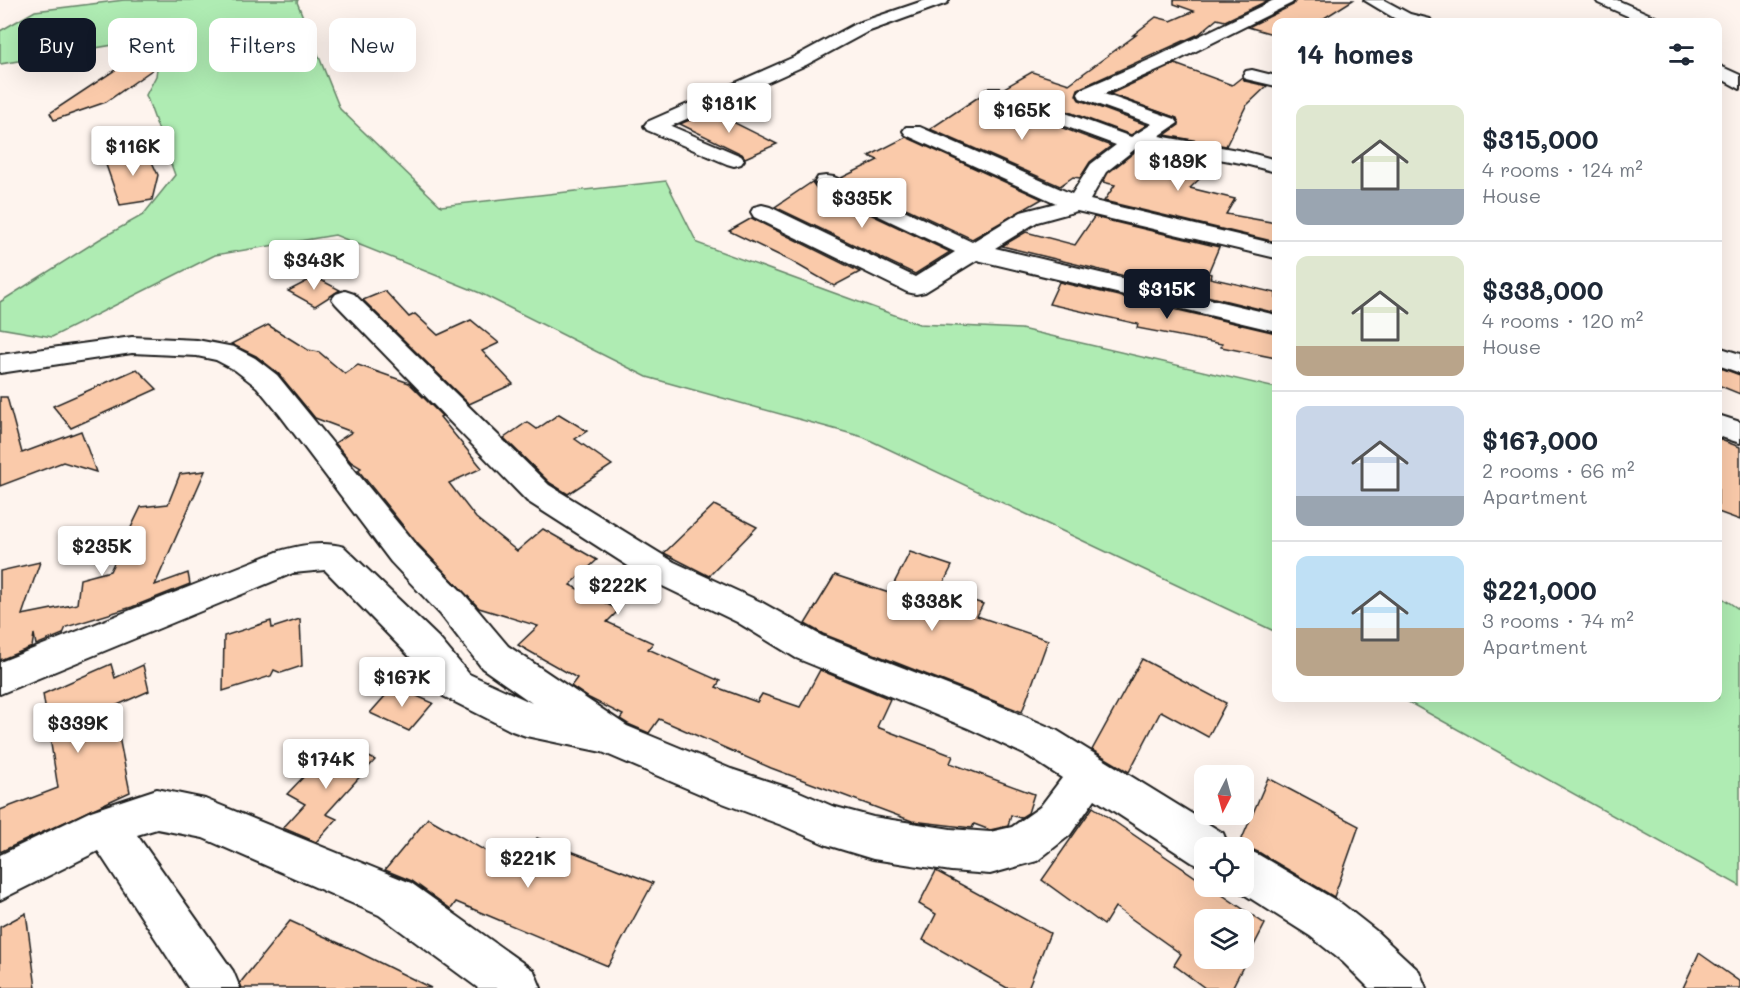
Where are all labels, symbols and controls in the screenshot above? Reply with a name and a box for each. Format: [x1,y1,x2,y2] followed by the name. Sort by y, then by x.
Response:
[18,18,96,72] chip: Buy
[108,18,197,72] chip: Rent
[209,18,317,72] chip: Filters
[329,18,416,72] chip: New
[1296,37,1414,71] text: 14 homes
[1665,38,1698,71] icon: filters
[687,83,771,134] pin: $181K
[701,89,757,115] text: $181K
[980,90,1064,141] pin: $165K
[993,96,1051,122] text: $165K
[1482,122,1599,156] text: $315,000
[91,126,175,177] pin: $116K
[1344,129,1416,201] icon: home
[105,132,161,158] text: $116K
[1136,141,1220,192] pin: $189K
[1149,147,1207,173] text: $189K
[1482,156,1643,182] text: 4 rooms · 124 m²
[820,178,904,229] pin: $335K
[1482,182,1541,208] text: House
[831,184,893,210] text: $335K
[272,240,356,291] pin: $343K
[283,246,345,272] text: $343K
[1125,269,1209,320] pin: $315K
[1482,273,1604,307] text: $338,000
[1138,275,1196,301] text: $315K
[1344,280,1416,352] icon: home
[1482,307,1643,333] text: 4 rooms · 120 m²
[1482,333,1541,359] text: House
[1482,423,1598,457] text: $167,000
[1344,430,1416,502] icon: home
[1482,457,1635,483] text: 2 rooms · 66 m²
[1482,483,1588,509] text: Apartment
[60,526,144,577] pin: $235K
[72,532,132,558] text: $235K
[576,565,660,616] pin: $222K
[588,571,648,597] text: $222K
[1482,573,1597,607] text: $221,000
[1344,580,1416,652] icon: home
[890,581,974,632] pin: $338K
[901,587,963,613] text: $338K
[1482,607,1634,633] text: 3 rooms · 74 m²
[1482,633,1588,659] text: Apartment
[360,657,444,708] pin: $167K
[373,663,431,689] text: $167K
[36,703,120,754] pin: $339K
[47,709,109,735] text: $339K
[284,739,368,790] pin: $174K
[297,745,355,771] text: $174K
[1194,765,1254,825] north arrow
[1194,765,1254,969] map controls
[1194,837,1254,897] button: locate
[486,838,570,889] pin: $221K
[500,844,556,870] text: $221K
[1194,909,1254,969] button: layers

